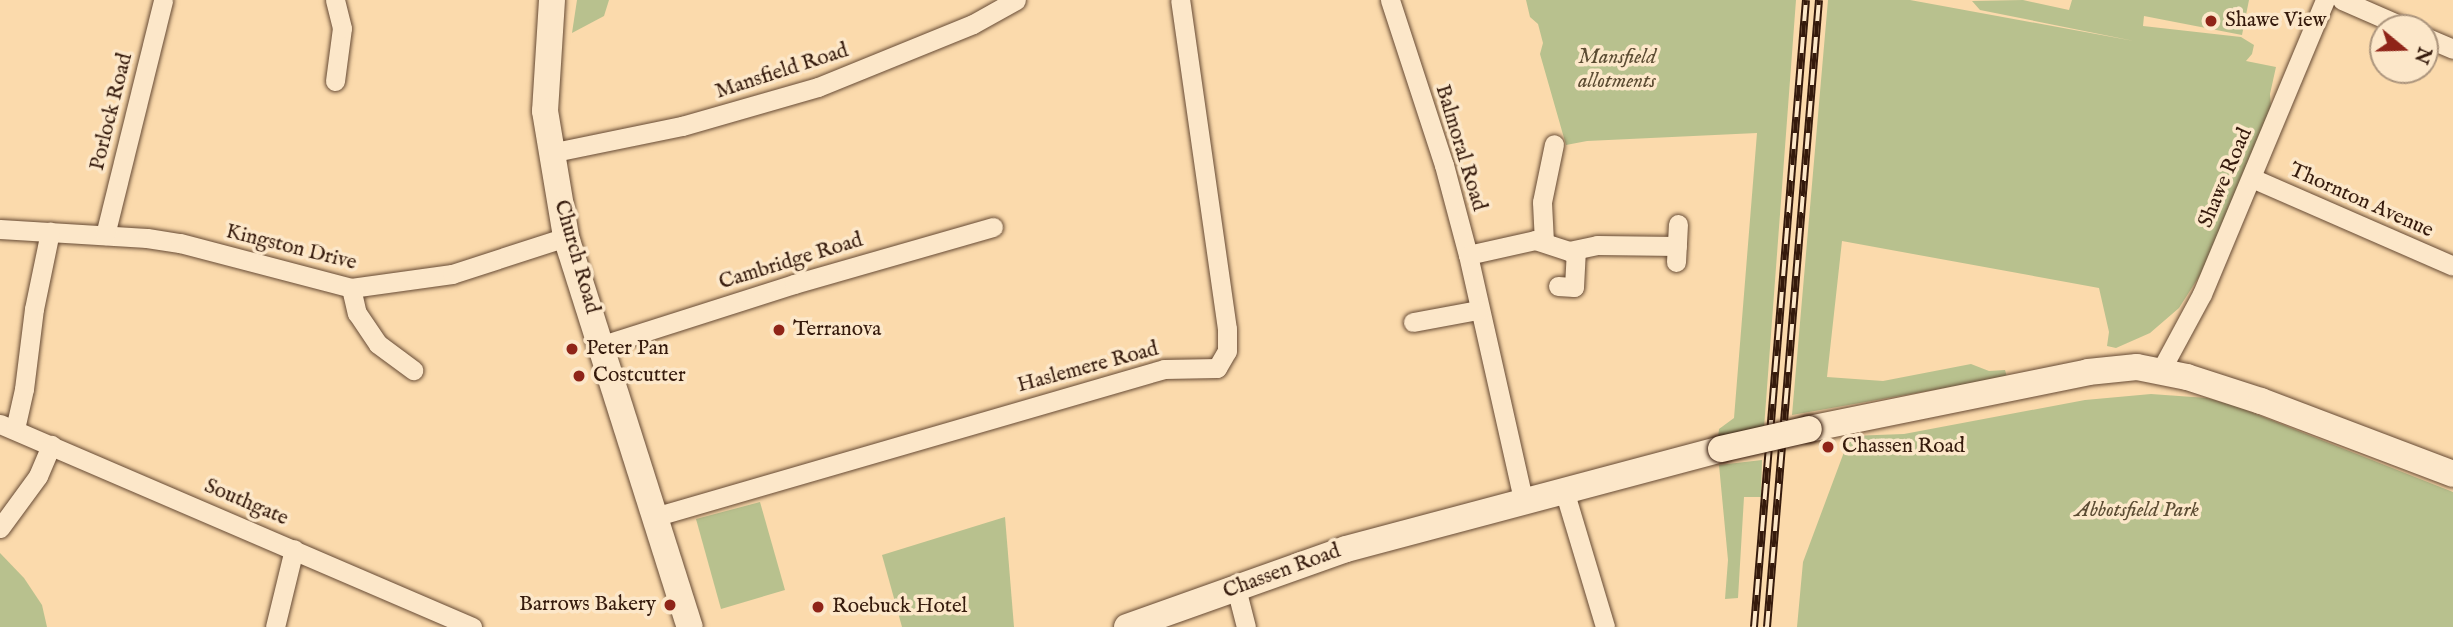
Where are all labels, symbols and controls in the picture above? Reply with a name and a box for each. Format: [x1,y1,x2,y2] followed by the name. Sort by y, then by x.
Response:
[2225,8,2326,34] place label: Shawe View
[2203,13,2219,29] marker: Shawe View
[2369,14,2439,84] north arrow
[712,39,852,105] street label: Mansfield Road
[2408,43,2436,67] text: N
[1578,45,1656,95] park label: Mansfield allotments
[85,51,139,173] street label: Porlock Road
[1429,82,1491,214] street label: Balmoral Road
[2194,124,2258,232] street label: Shawe Road
[2285,158,2437,244] street label: Thornton Avenue
[548,197,604,317] street label: Church Road
[223,220,359,276] street label: Kingston Drive
[716,228,866,296] street label: Cambridge Road
[793,317,881,343] place label: Terranova
[771,322,787,338] marker: Terranova
[586,336,669,362] place label: Peter Pan
[1015,337,1161,399] street label: Haslemere Road
[564,341,580,357] marker: Peter Pan
[593,363,686,389] place label: Costcutter
[571,368,587,384] marker: Costcutter
[1842,434,1965,460] place label: Chassen Road
[1820,439,1836,455] marker: Chassen Road
[200,474,292,532] street label: Southgate
[2075,498,2199,524] park label: Abbotsfield Park
[1220,539,1344,605] street label: Chassen Road
[519,592,656,618] place label: Barrows Bakery
[832,594,967,620] place label: Roebuck Hotel
[662,597,678,613] marker: Barrows Bakery
[810,599,826,615] marker: Roebuck Hotel

